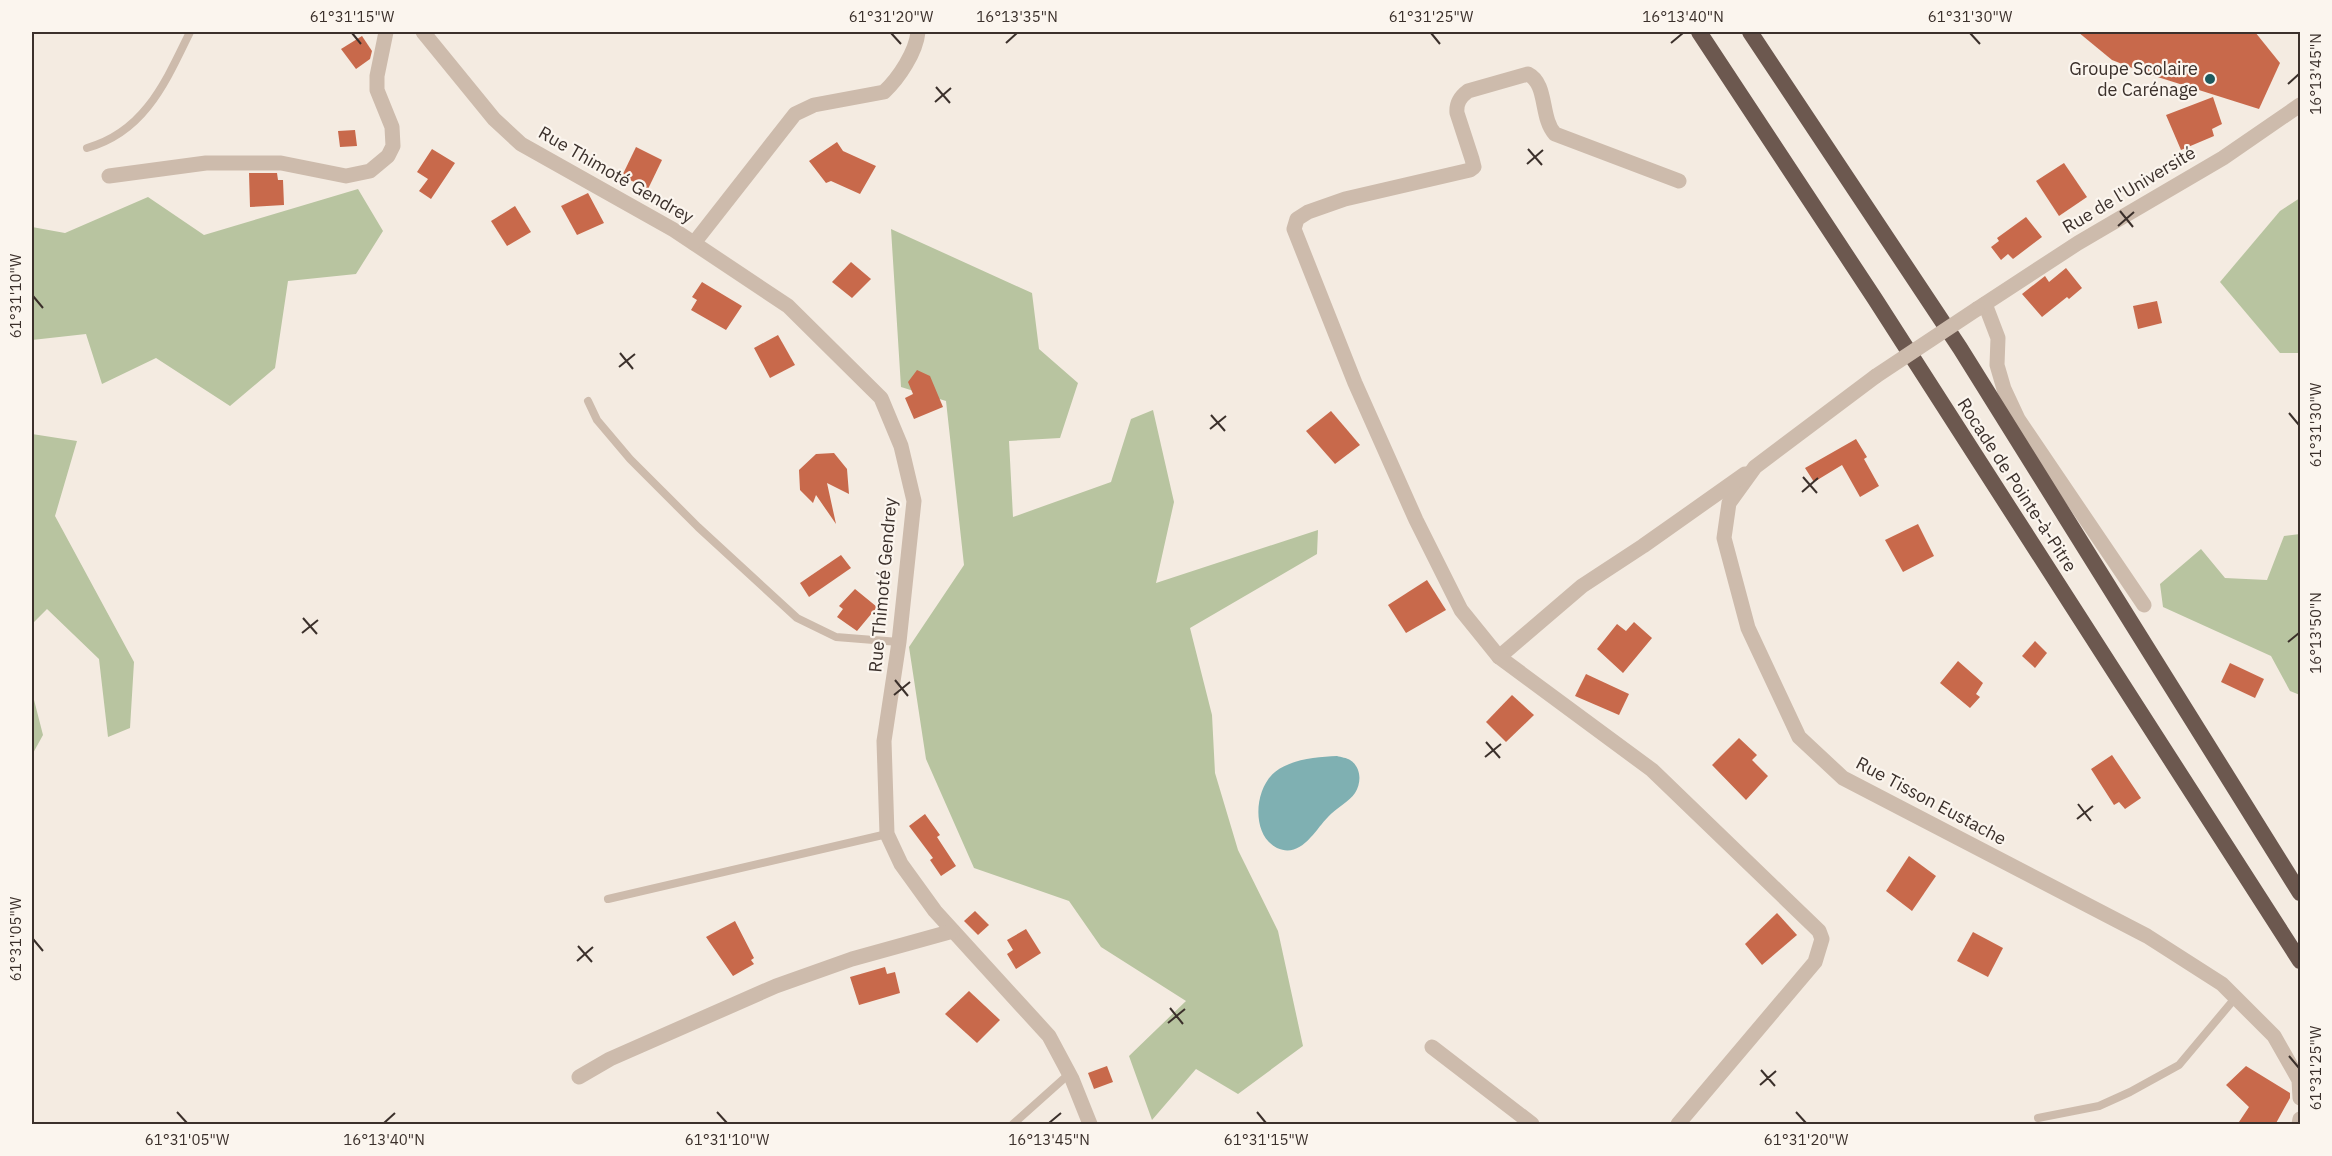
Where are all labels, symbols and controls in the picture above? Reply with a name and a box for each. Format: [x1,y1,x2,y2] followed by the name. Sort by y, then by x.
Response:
[310,7,395,26] text: 61°31'15"W
[849,7,934,26] text: 61°31'20"W
[976,7,1058,26] text: 16°13'35"N
[1389,7,1474,26] text: 61°31'25"W
[1642,7,1724,26] text: 16°13'40"N
[1928,7,2013,26] text: 61°31'30"W
[2306,33,2325,115] text: 16°13'45"N
[2069,57,2198,101] place label: Groupe Scolaire de Carénage
[2203,72,2217,86] marker: Groupe Scolaire de Carénage
[535,121,698,228] street label: Rue Thimoté Gendrey
[2058,141,2200,238] street label: Rue de l'Université
[6,253,25,338] text: 61°31'10"W
[2306,382,2325,467] text: 61°31'30"W
[1953,393,2082,576] street label: Rocade de Pointe-à-Pitre
[863,497,902,673] street label: Rue Thimoté Gendrey
[2306,592,2325,674] text: 16°13'50"N
[1852,751,2011,850] street label: Rue Tisson Eustache
[6,896,25,981] text: 61°31'05"W
[2306,1025,2325,1110] text: 61°31'25"W
[145,1130,230,1149] text: 61°31'05"W
[343,1130,425,1149] text: 16°13'40"N
[685,1130,770,1149] text: 61°31'10"W
[1008,1130,1090,1149] text: 16°13'45"N
[1224,1130,1309,1149] text: 61°31'15"W
[1764,1130,1849,1149] text: 61°31'20"W

